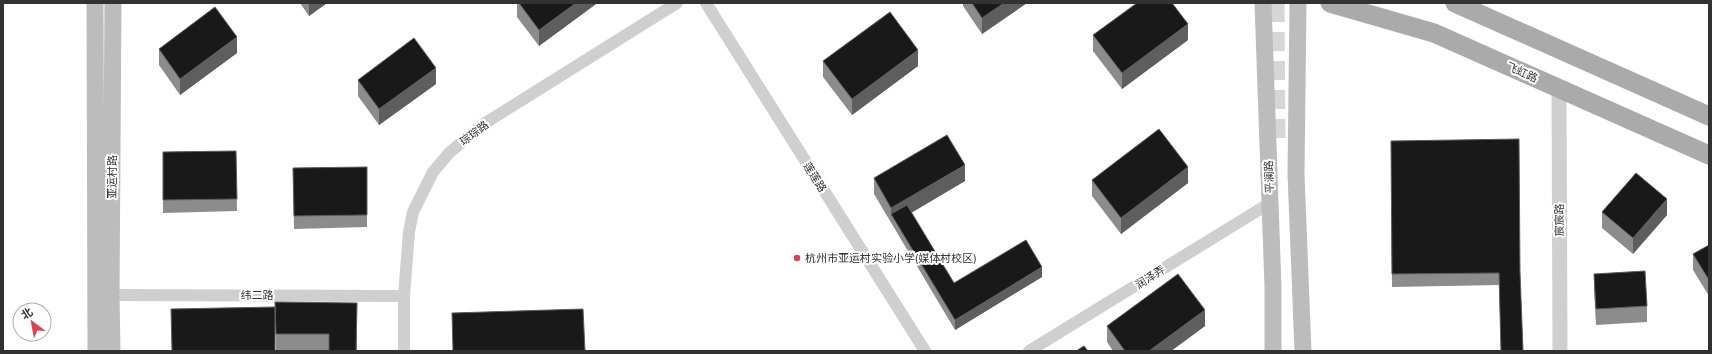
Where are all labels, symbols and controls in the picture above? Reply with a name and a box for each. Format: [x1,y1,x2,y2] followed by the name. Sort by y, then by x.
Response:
[1504,60,1540,84] street label: 飞虹路
[457,118,491,148] street label: 琮琮路
[106,155,118,199] street label: 亚运村路
[801,160,829,194] street label: 莲莲路
[1262,160,1276,194] street label: 平澜路
[1553,204,1565,237] street label: 宸宸路
[805,252,977,264] place label: 杭州市亚运村实验小学(媒体村校区)
[792,253,802,263] marker: 杭州市亚运村实验小学(媒体村校区)
[1133,263,1167,291] street label: 润泽弄
[241,289,274,301] street label: 纬二路
[12,302,52,342] north arrow
[19,306,35,322] text: 北

